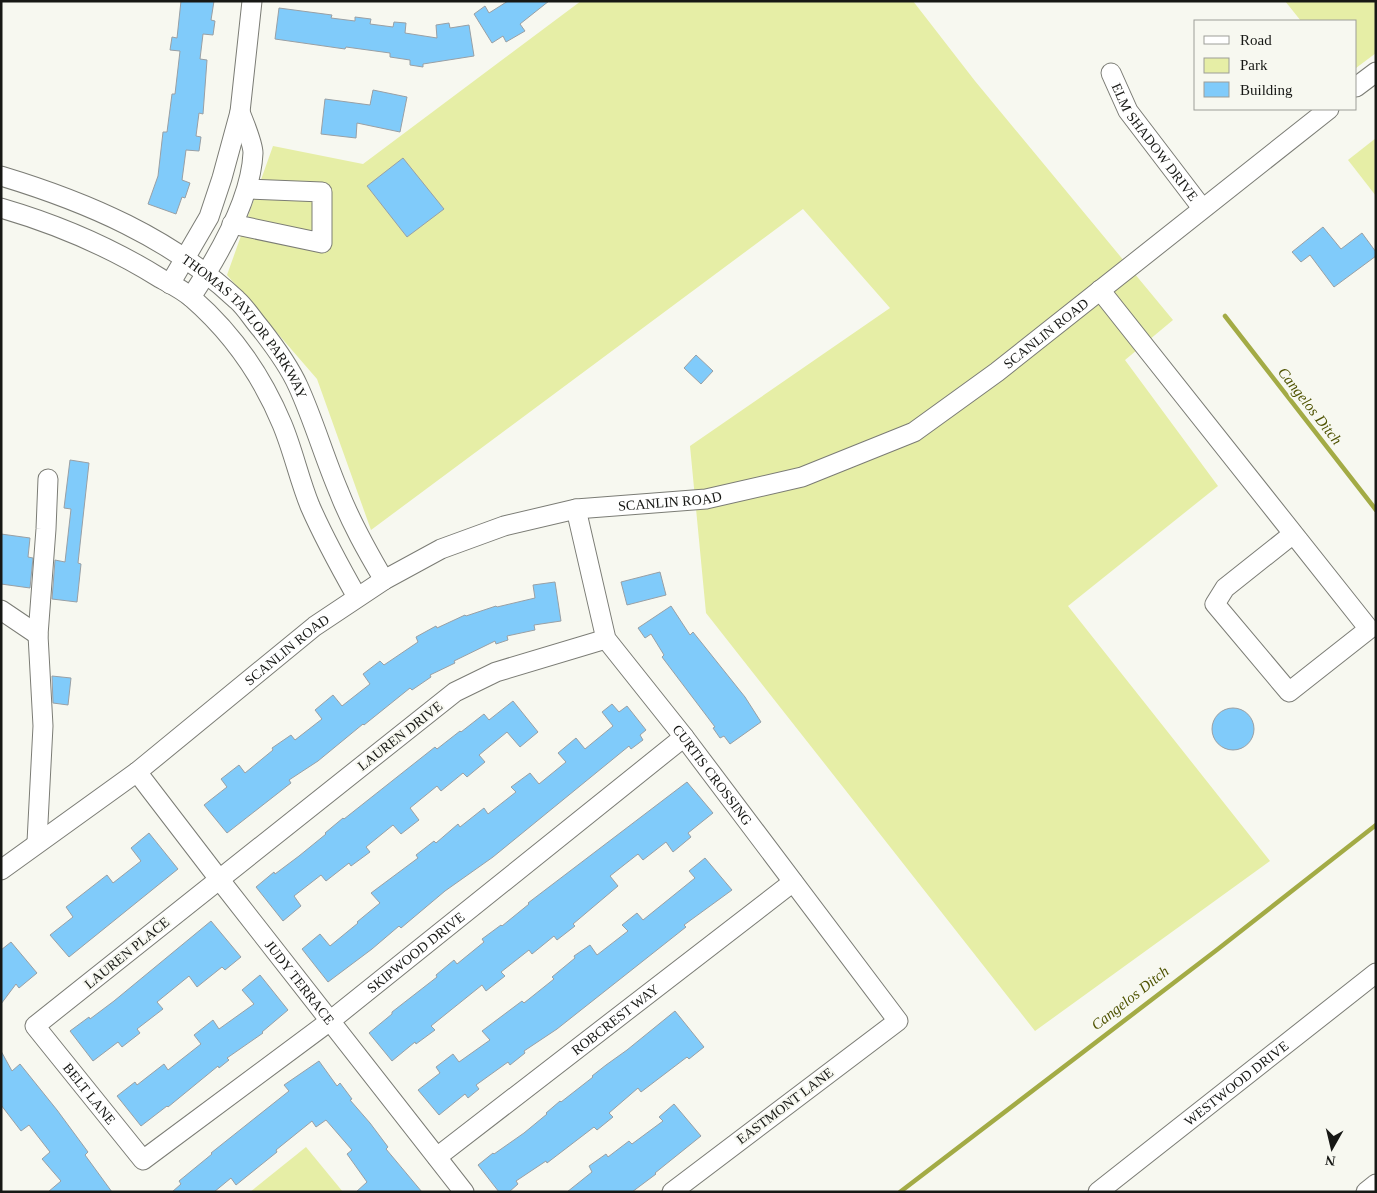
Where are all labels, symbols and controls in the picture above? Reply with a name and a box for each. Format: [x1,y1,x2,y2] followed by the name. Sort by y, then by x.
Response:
[1194,20,1357,110] legend
[1240,32,1272,48] text: Road
[1240,57,1268,73] text: Park
[1109,81,1201,204] street label: ELM SHADOW DRIVE
[1240,82,1293,98] text: Building
[179,251,310,401] street label: THOMAS TAYLOR PARKWAY
[1000,295,1091,371] street label: SCANLIN ROAD
[1275,364,1345,448] water label: Cangelos Ditch
[618,488,723,513] street label: SCANLIN ROAD
[242,611,332,688] street label: SCANLIN ROAD
[355,698,445,774] street label: LAUREN DRIVE
[670,722,755,828] street label: CURTIS CROSSING
[364,909,467,996] street label: SKIPWOOD DRIVE
[82,914,172,992] street label: LAUREN PLACE
[262,937,337,1027] street label: JUDY TERRACE
[1088,963,1172,1033] water label: Cangelos Ditch
[569,981,662,1058] street label: ROBCREST WAY
[1181,1038,1291,1129] street label: WESTWOOD DRIVE
[60,1060,119,1127] street label: BELT LANE
[734,1065,836,1147] street label: EASTMONT LANE
[1307,1123,1357,1173] north arrow
[1324,1152,1336,1169] text: N

